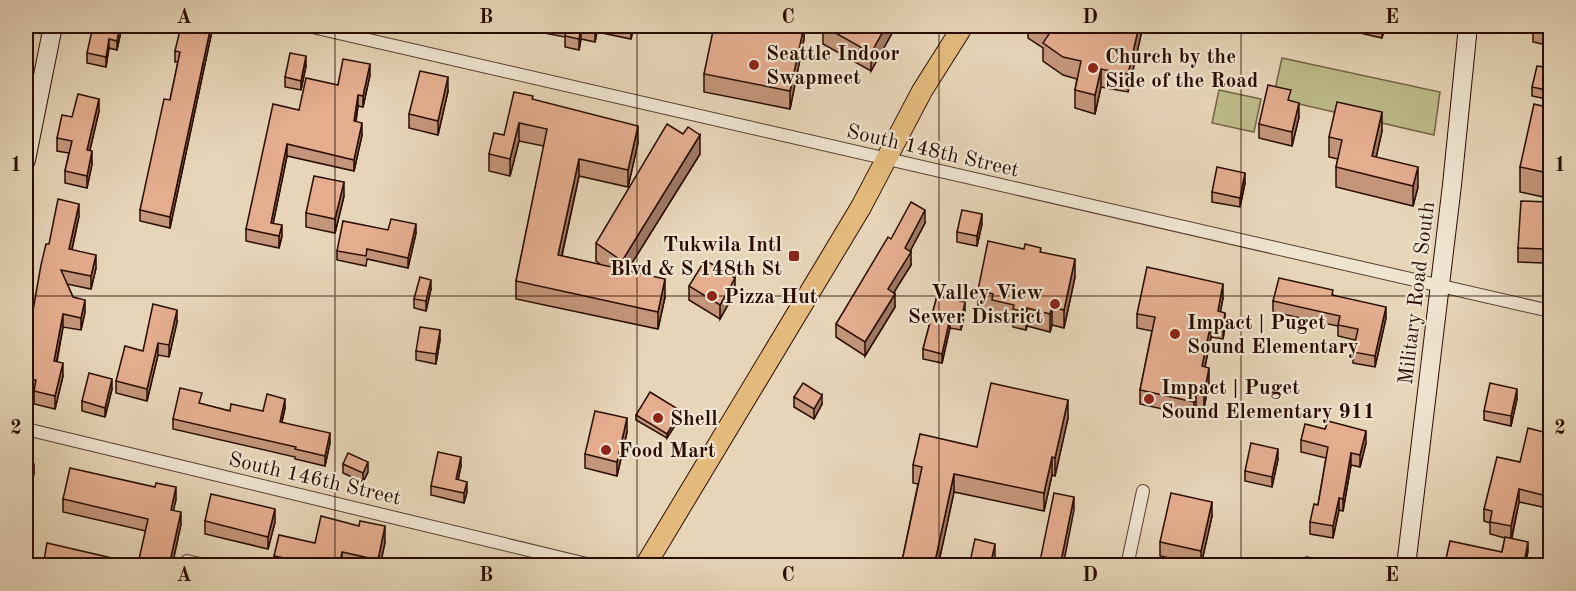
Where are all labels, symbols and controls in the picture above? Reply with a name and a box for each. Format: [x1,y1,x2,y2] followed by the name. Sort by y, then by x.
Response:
[176,8,192,28] text: A
[479,8,493,28] text: B
[781,8,795,28] text: C
[1082,8,1098,28] text: D
[1385,8,1399,28] text: E
[766,44,900,89] place label: Seattle Indoor Swapmeet
[1105,47,1258,92] place label: Church by the Side of the Road
[747,58,761,72] marker: Seattle Indoor Swapmeet
[1086,61,1100,75] marker: Church by the Side of the Road
[844,121,1021,182] street label: South 148th Street
[10,156,22,176] text: 1
[1554,156,1566,176] text: 1
[1396,201,1439,386] street label: Military Road South
[610,235,782,280] place label: Tukwila Intl Blvd & S 148th St
[787,249,801,263] marker: Tukwila Intl Blvd & S 148th St
[908,283,1043,328] place label: Valley View Sewer District
[724,287,818,308] place label: Pizza Hut
[705,289,719,303] marker: Pizza Hut
[1048,297,1062,311] marker: Valley View Sewer District
[1187,313,1359,358] place label: Impact | Puget Sound Elementary
[1168,327,1182,341] marker: Impact | Puget Sound Elementary
[1161,378,1375,423] place label: Impact | Puget Sound Elementary 911
[1142,392,1156,406] marker: Impact | Puget Sound Elementary 911
[670,409,718,430] place label: Shell
[651,411,665,425] marker: Shell
[10,419,22,439] text: 2
[1554,419,1566,439] text: 2
[618,441,716,462] place label: Food Mart
[599,443,613,457] marker: Food Mart
[226,449,403,510] street label: South 146th Street
[176,566,192,586] text: A
[479,566,493,586] text: B
[781,566,795,586] text: C
[1082,566,1098,586] text: D
[1385,566,1399,586] text: E

